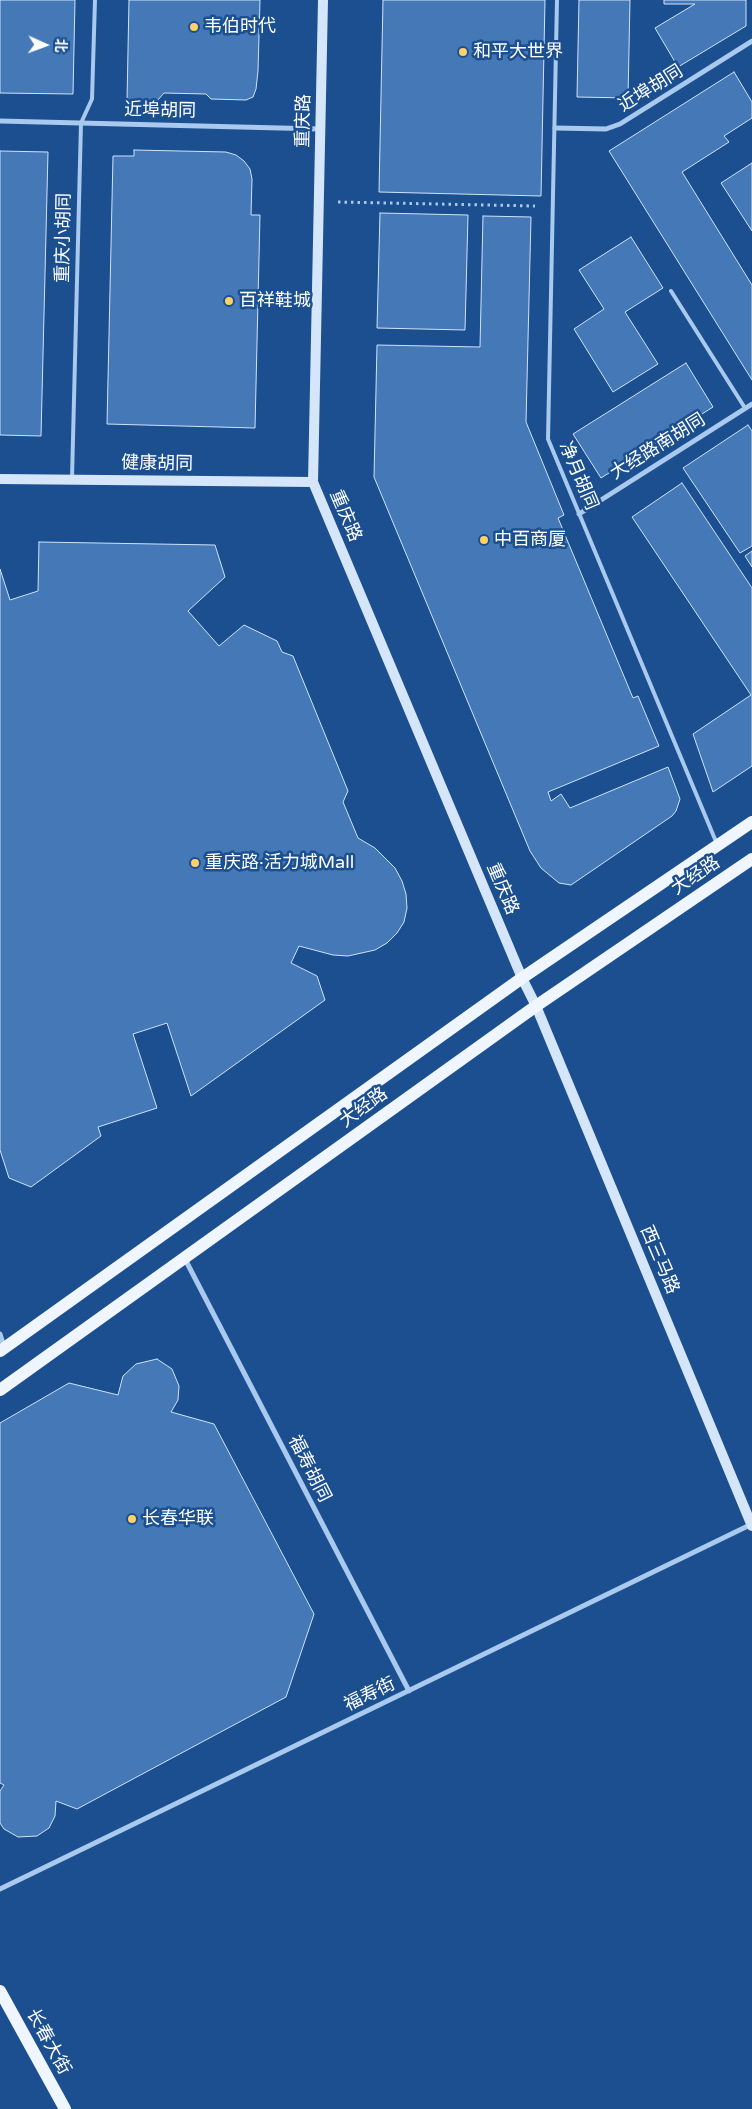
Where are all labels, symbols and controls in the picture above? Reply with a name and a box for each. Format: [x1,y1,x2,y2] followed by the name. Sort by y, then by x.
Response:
[204,16,276,38] place label: 韦伯时代
[20,20,70,70] north arrow
[188,21,200,33] marker: 韦伯时代
[52,38,69,53] text: 北
[473,41,563,63] place label: 和平大世界
[457,46,469,58] marker: 和平大世界
[615,61,687,117] street label: 近埠胡同
[293,94,315,148] street label: 重庆路
[124,100,196,122] street label: 近埠胡同
[52,193,76,283] street label: 重庆小胡同
[239,290,311,312] place label: 百祥鞋城
[223,295,235,307] marker: 百祥鞋城
[606,409,710,485] street label: 大经路南胡同
[554,439,602,513] street label: 净月胡同
[121,453,193,475] street label: 健康胡同
[325,487,365,545] street label: 重庆路
[494,529,566,551] place label: 中百商厦
[478,534,490,546] marker: 中百商厦
[205,852,354,874] place label: 重庆路·活力城Mall
[668,852,724,900] street label: 大经路
[189,857,201,869] marker: 重庆路·活力城Mall
[482,860,522,918] street label: 重庆路
[336,1083,392,1133] street label: 大经路
[635,1223,683,1297] street label: 西三马路
[283,1432,335,1506] street label: 福寿胡同
[142,1508,214,1530] place label: 长春华联
[126,1513,138,1525] marker: 长春华联
[341,1673,399,1717] street label: 福寿街
[21,2005,75,2079] street label: 长春大街

